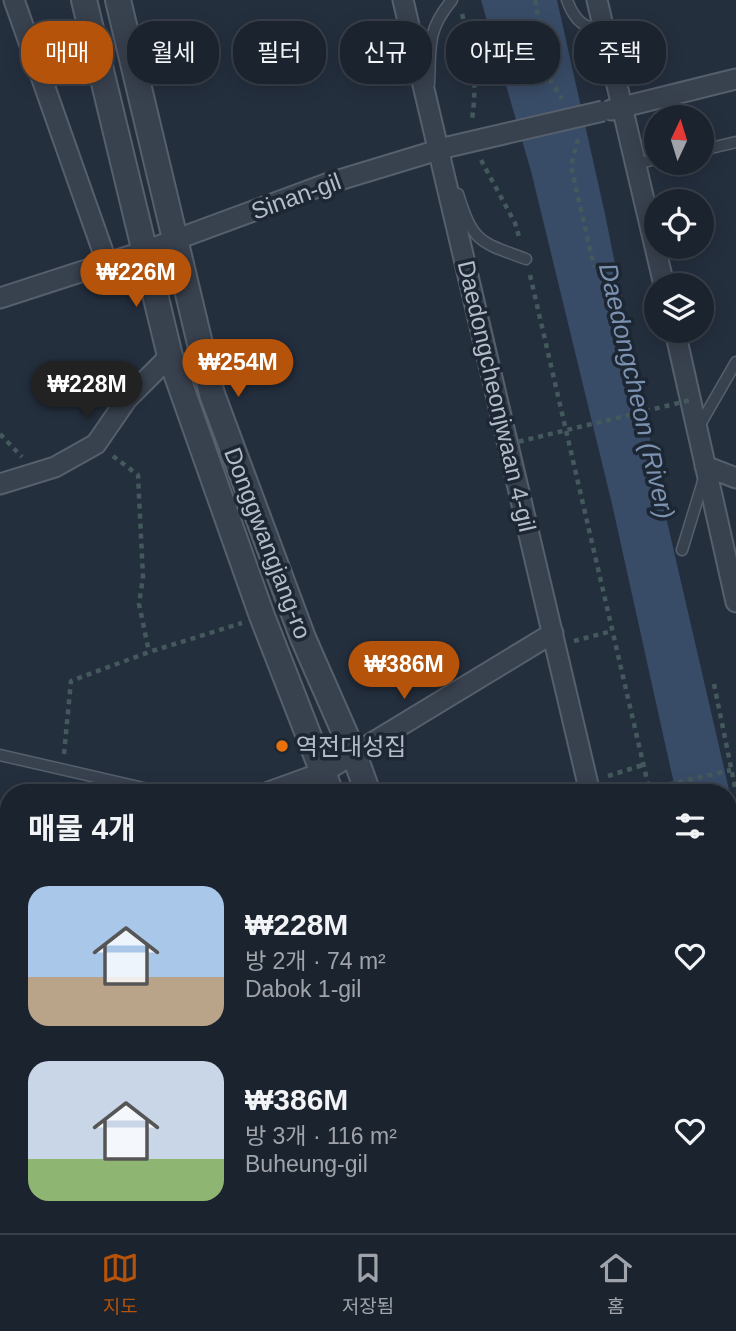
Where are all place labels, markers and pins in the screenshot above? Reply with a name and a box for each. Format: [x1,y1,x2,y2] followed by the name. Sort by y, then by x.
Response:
[87,250,185,309] pin: ₩226M
[189,340,287,399] pin: ₩254M
[38,362,136,421] pin: ₩228M
[355,642,453,701] pin: ₩386M
[296,733,406,760] place label: 역전대성집
[274,738,290,754] marker: 역전대성집

